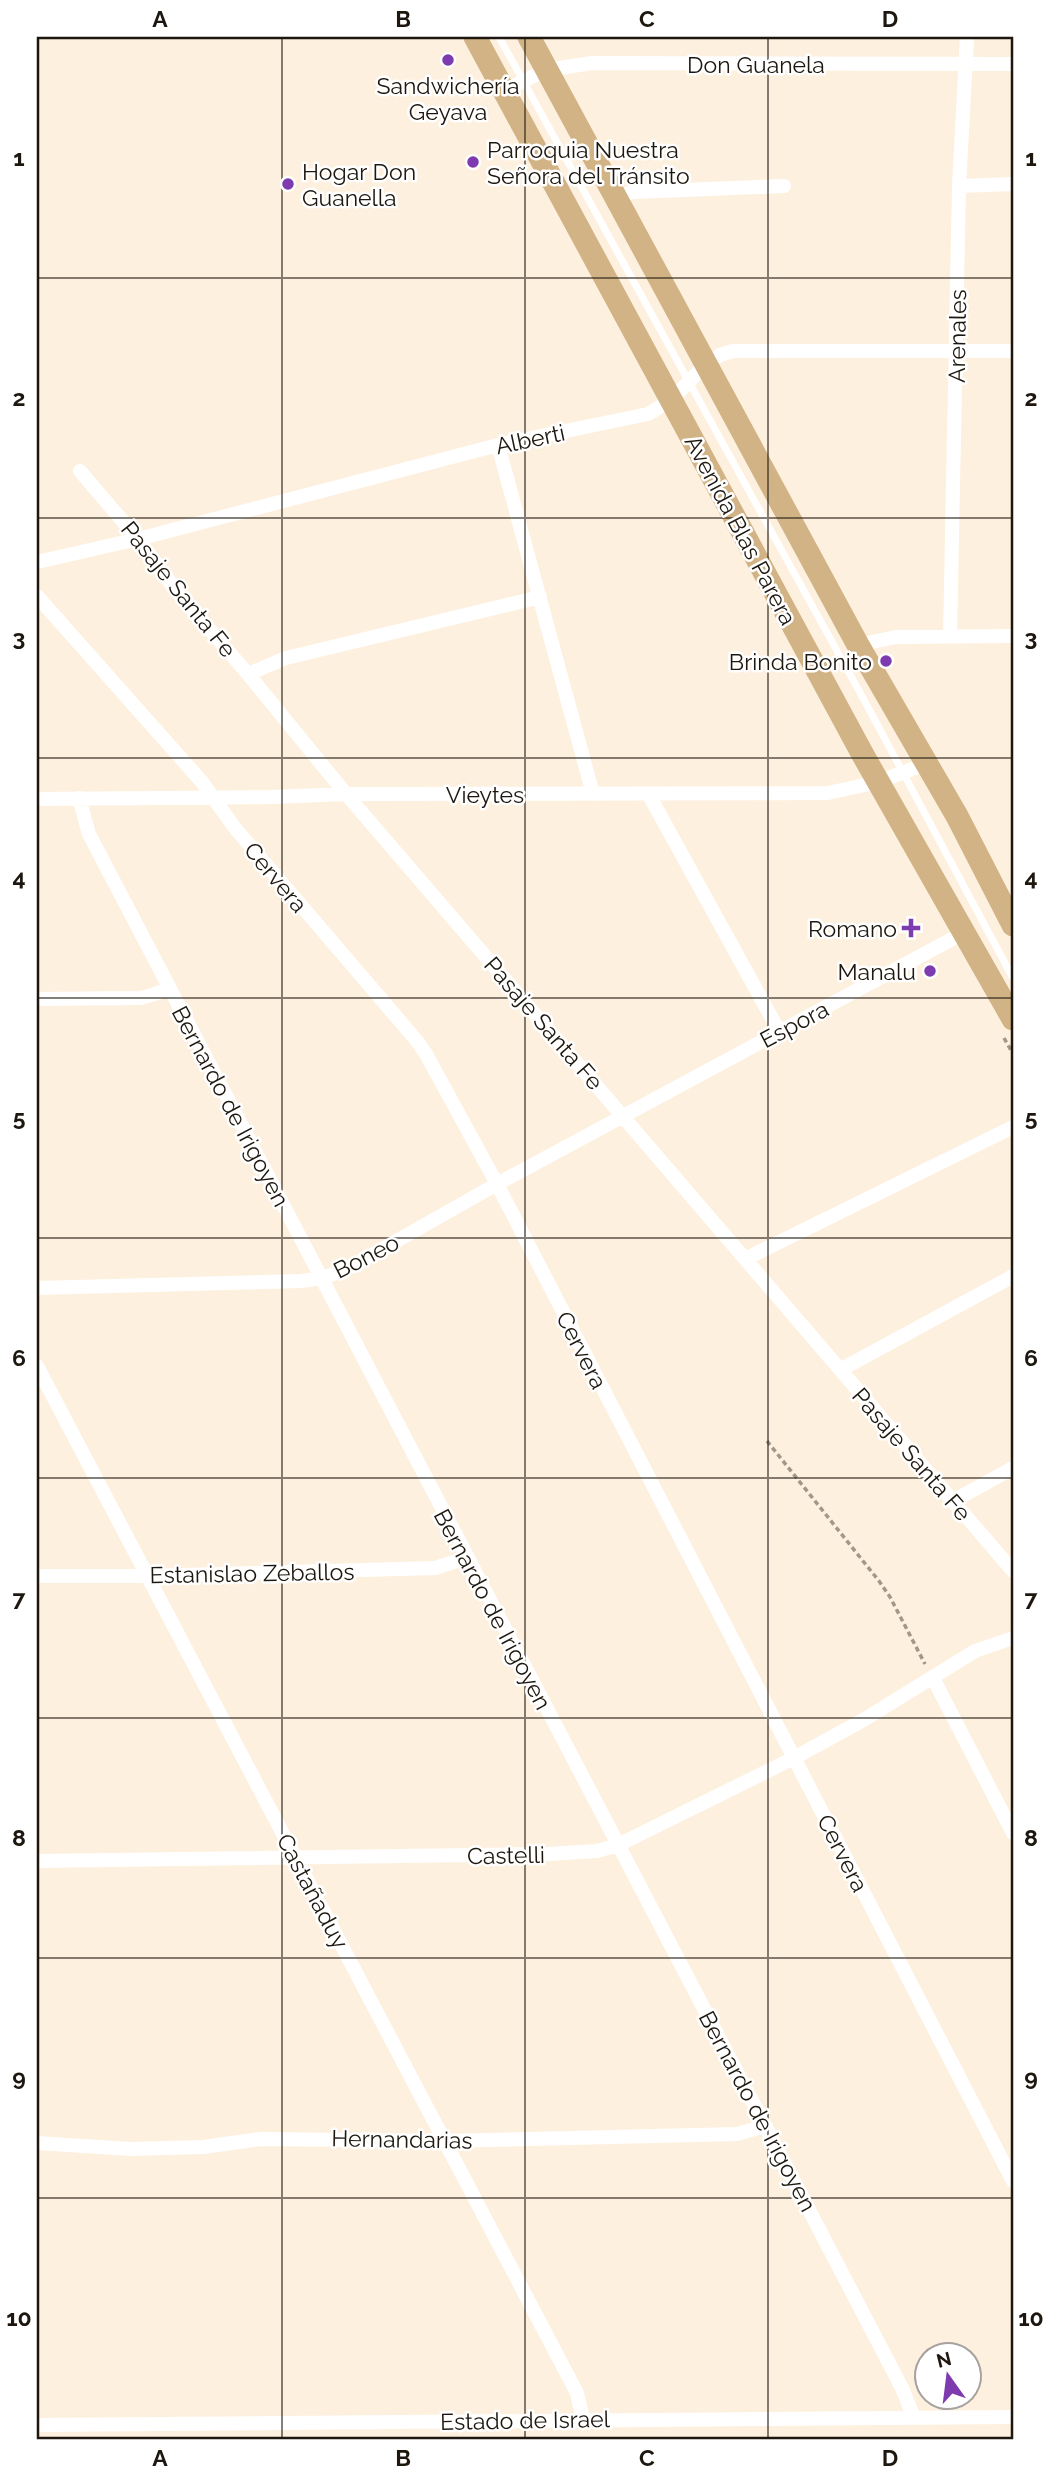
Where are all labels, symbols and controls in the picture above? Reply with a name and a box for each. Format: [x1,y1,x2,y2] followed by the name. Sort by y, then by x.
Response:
[152,5,168,32] text: A
[395,5,411,32] text: B
[639,5,655,32] text: C
[882,5,898,32] text: D
[687,51,825,78] street label: Don Guanela
[440,52,456,68] marker: Sandwichería Geyava
[376,72,520,125] place label: Sandwichería Geyava
[487,136,690,189] place label: Parroquia Nuestra Señora del Tránsito
[13,144,25,171] text: 1
[1025,144,1037,171] text: 1
[465,154,481,170] marker: Parroquia Nuestra Señora del Tránsito
[302,158,416,211] place label: Hogar Don Guanella
[280,176,296,192] marker: Hogar Don Guanella
[943,289,971,383] street label: Arenales
[13,384,25,411] text: 2
[1025,384,1037,411] text: 2
[493,418,567,460] street label: Alberti
[680,431,802,629] street label: Avenida Blas Parera
[116,516,242,662] street label: Pasaje Santa Fe
[13,624,25,651] text: 3
[1025,624,1037,651] text: 3
[729,648,872,675] place label: Brinda Bonito
[878,653,894,669] marker: Brinda Bonito
[446,781,524,808] street label: Vieytes
[239,836,313,918] street label: Cervera
[12,864,26,891] text: 4
[1024,864,1038,891] text: 4
[808,915,897,942] place label: Romano
[903,920,919,936] marker: Romano
[479,951,609,1095] street label: Pasaje Santa Fe
[838,958,916,985] place label: Manalu
[922,963,938,979] marker: Manalu
[755,995,833,1053] street label: Espora
[167,1001,295,1211] street label: Bernardo de Irigoyen
[13,1104,26,1131] text: 5
[1025,1104,1038,1131] text: 5
[329,1228,403,1284] street label: Boneo
[551,1307,613,1393] street label: Cervera
[12,1344,26,1371] text: 6
[1024,1344,1038,1371] text: 6
[847,1382,977,1526] street label: Pasaje Santa Fe
[429,1504,557,1714] street label: Bernardo de Irigoyen
[149,1558,355,1588] street label: Estanislao Zeballos
[13,1584,26,1611] text: 7
[1025,1584,1038,1611] text: 7
[812,1810,874,1896] street label: Cervera
[12,1824,26,1851] text: 8
[1024,1824,1038,1851] text: 8
[271,1829,355,1953] street label: Castañaduy
[467,1841,545,1869] street label: Castelli
[694,2006,822,2216] street label: Bernardo de Irigoyen
[12,2064,26,2091] text: 9
[1024,2064,1038,2091] text: 9
[331,2124,473,2154] street label: Hernandarias
[6,2304,32,2331] text: 10
[1018,2304,1044,2331] text: 10
[914,2340,984,2410] north arrow
[934,2347,954,2372] text: N
[440,2405,611,2435] street label: Estado de Israel
[152,2444,168,2471] text: A
[395,2444,411,2471] text: B
[639,2444,655,2471] text: C
[882,2444,898,2471] text: D

